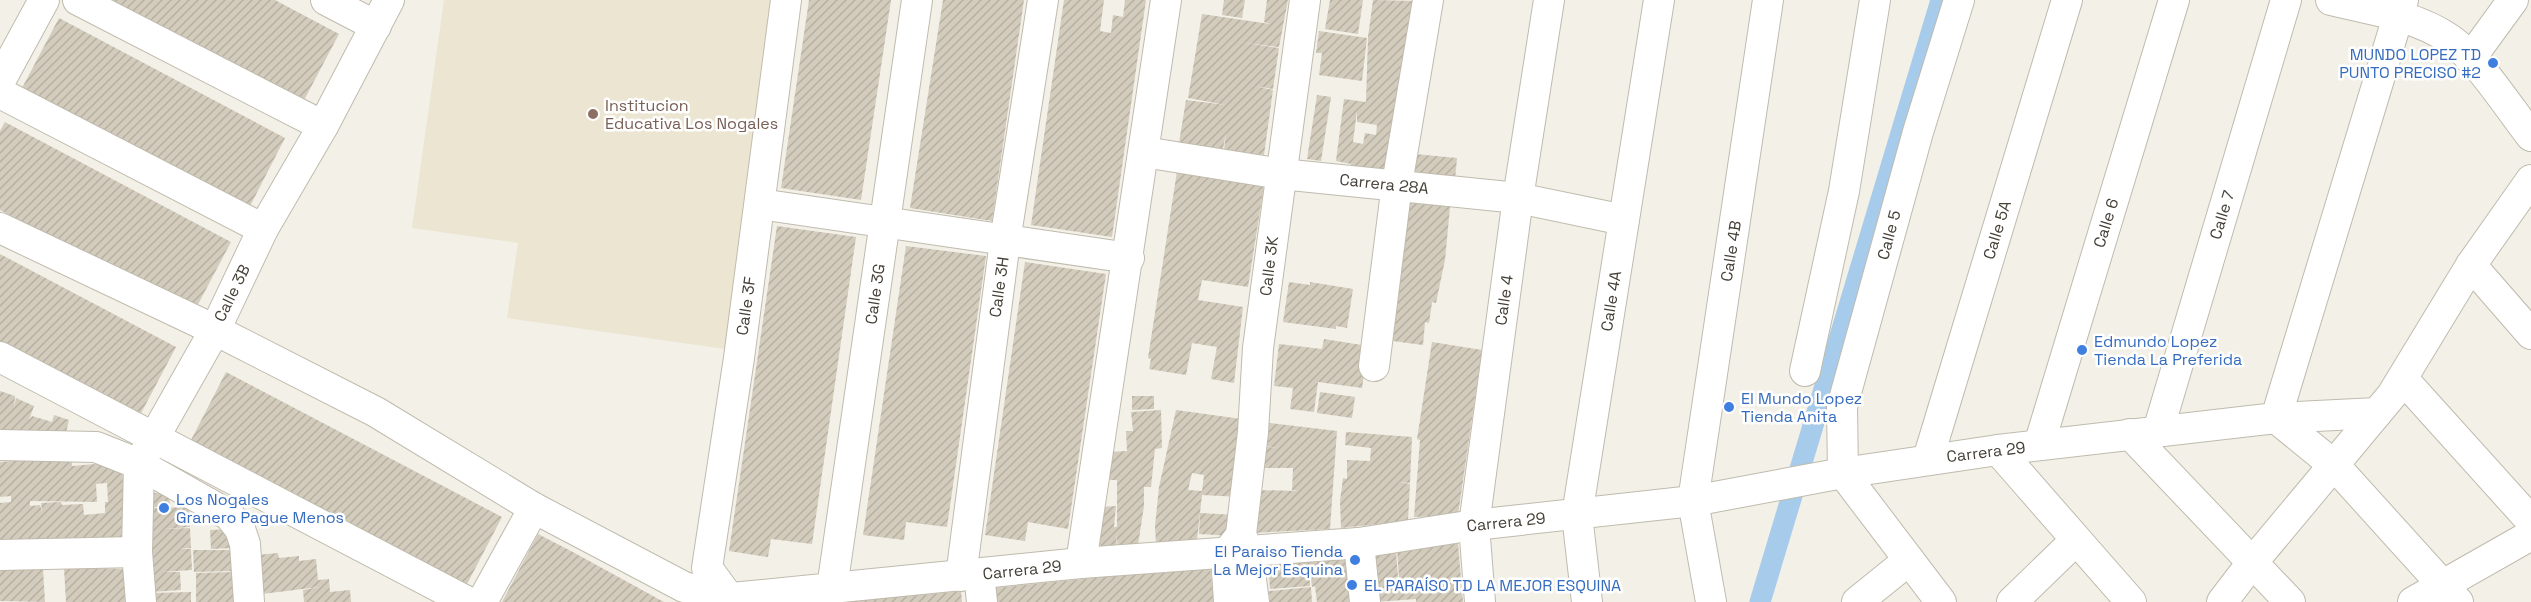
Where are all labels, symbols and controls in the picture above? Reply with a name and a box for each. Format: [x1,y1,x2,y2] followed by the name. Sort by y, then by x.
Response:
[2339,44,2481,83] place label: MUNDO LOPEZ TD PUNTO PRECISO #2
[2486,56,2500,70] marker: MUNDO LOPEZ TD PUNTO PRECISO #2
[605,95,778,134] place label: Institucion Educativa Los Nogales
[586,107,600,121] marker: Institucion Educativa Los Nogales
[1338,169,1430,199] street label: Carrera 28A
[2205,188,2239,242] street label: Calle 7
[2089,196,2123,250] street label: Calle 6
[1978,198,2016,262] street label: Calle 5A
[1872,208,1906,262] street label: Calle 5
[1716,219,1746,283] street label: Calle 4B
[1255,235,1283,297] street label: Calle 3K
[984,255,1014,319] street label: Calle 3H
[209,261,255,325] street label: Calle 3B
[860,262,890,326] street label: Calle 3G
[1596,269,1626,333] street label: Calle 4A
[1490,273,1518,327] street label: Calle 4
[731,275,761,337] street label: Calle 3F
[2094,331,2242,370] place label: Edmundo Lopez Tienda La Preferida
[2075,343,2089,357] marker: Edmundo Lopez Tienda La Preferida
[1741,388,1862,427] place label: El Mundo Lopez Tienda Anita
[1722,400,1736,414] marker: El Mundo Lopez Tienda Anita
[1945,437,2027,467] street label: Carrera 29
[176,489,344,528] place label: Los Nogales Granero Pague Menos
[157,501,171,515] marker: Los Nogales Granero Pague Menos
[1466,507,1546,537] street label: Carrera 29
[1213,541,1343,580] place label: El Paraiso Tienda La Mejor Esquina
[1348,553,1362,567] marker: El Paraiso Tienda La Mejor Esquina
[982,555,1062,585] street label: Carrera 29
[1364,575,1621,596] place label: EL PARAÍSO TD LA MEJOR ESQUINA
[1345,578,1359,592] marker: EL PARAÍSO TD LA MEJOR ESQUINA

